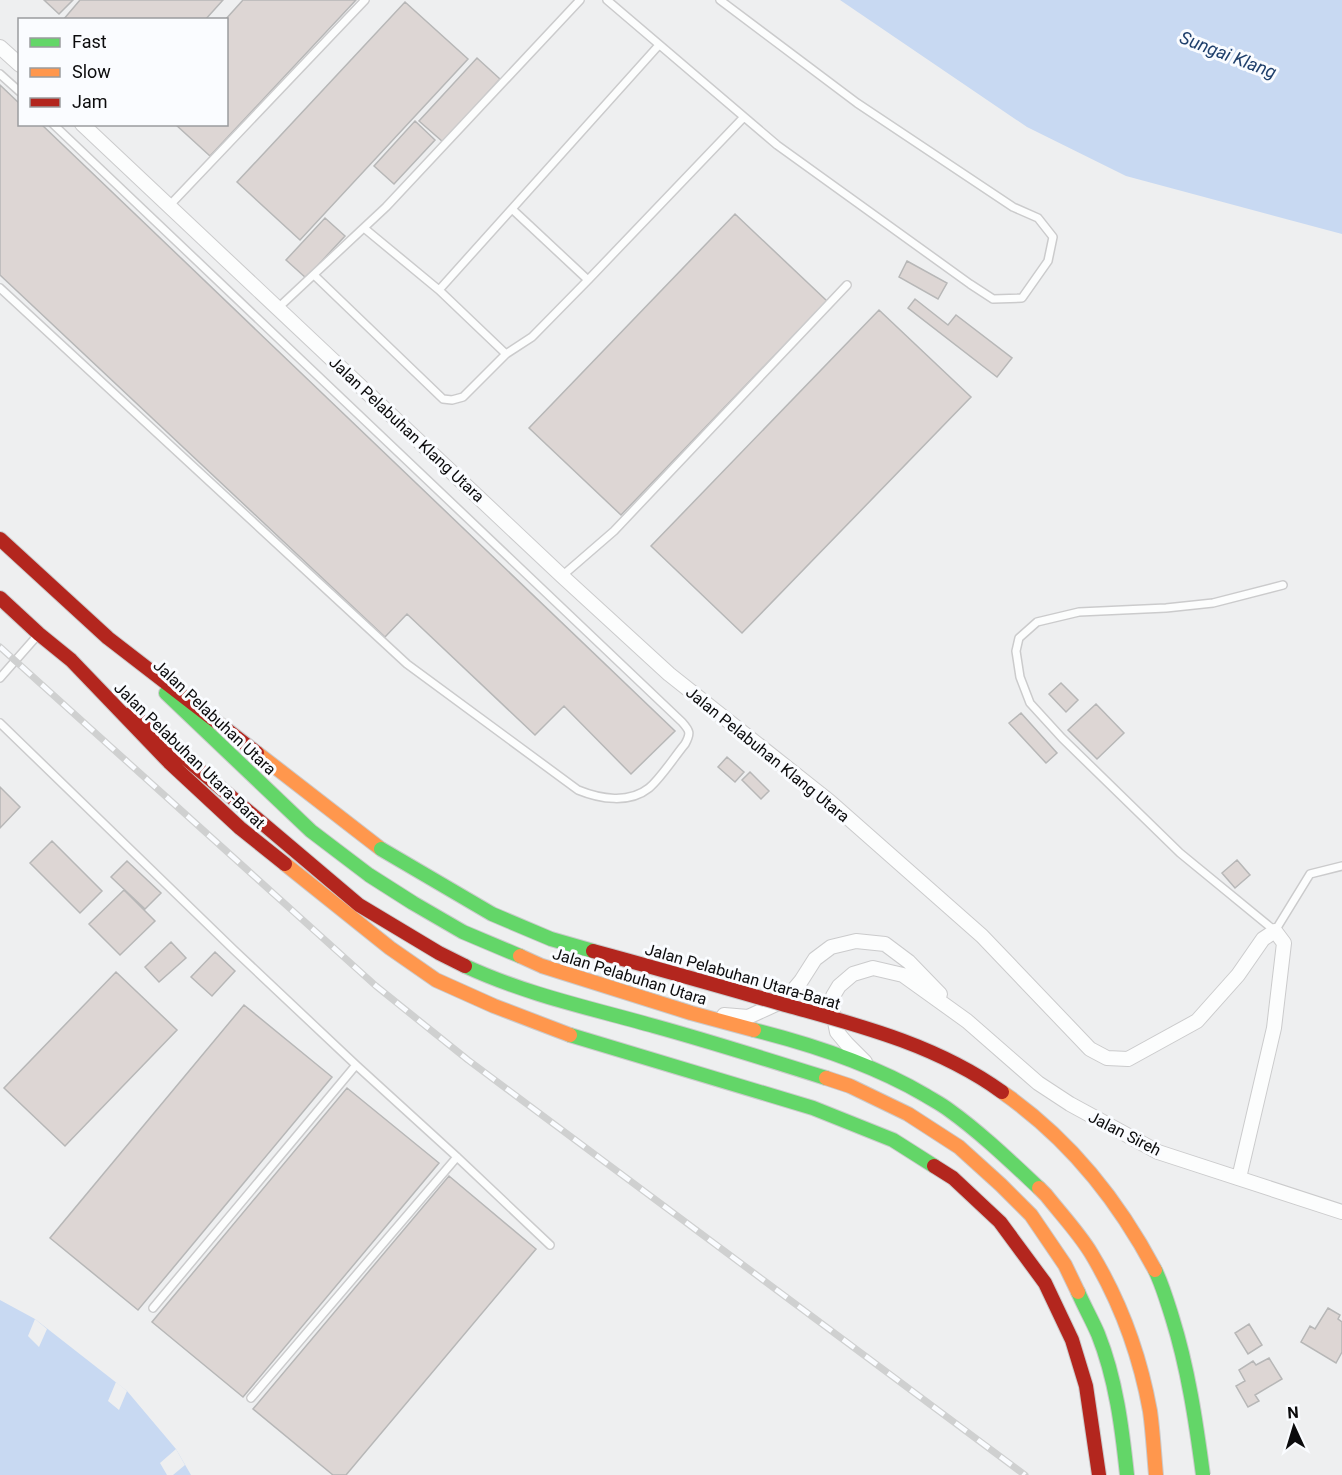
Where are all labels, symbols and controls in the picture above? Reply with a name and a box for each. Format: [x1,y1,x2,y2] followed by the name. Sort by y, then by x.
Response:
[18,18,228,126] legend
[1177,26,1280,83] water label: Sungai Klang
[72,31,107,52] text: Fast
[72,61,111,82] text: Slow
[72,91,108,112] text: Jam
[325,353,488,506] street label: Jalan Pelabuhan Klang Utara
[150,656,280,779] street label: Jalan Pelabuhan Utara
[110,678,269,832] street label: Jalan Pelabuhan Utara-Barat
[682,683,853,826] street label: Jalan Pelabuhan Klang Utara
[643,939,843,1014] street label: Jalan Pelabuhan Utara-Barat
[550,944,709,1009] street label: Jalan Pelabuhan Utara
[1085,1107,1164,1160] street label: Jalan Sireh
[1264,1397,1324,1457] north arrow
[1287,1403,1299,1422] text: N

